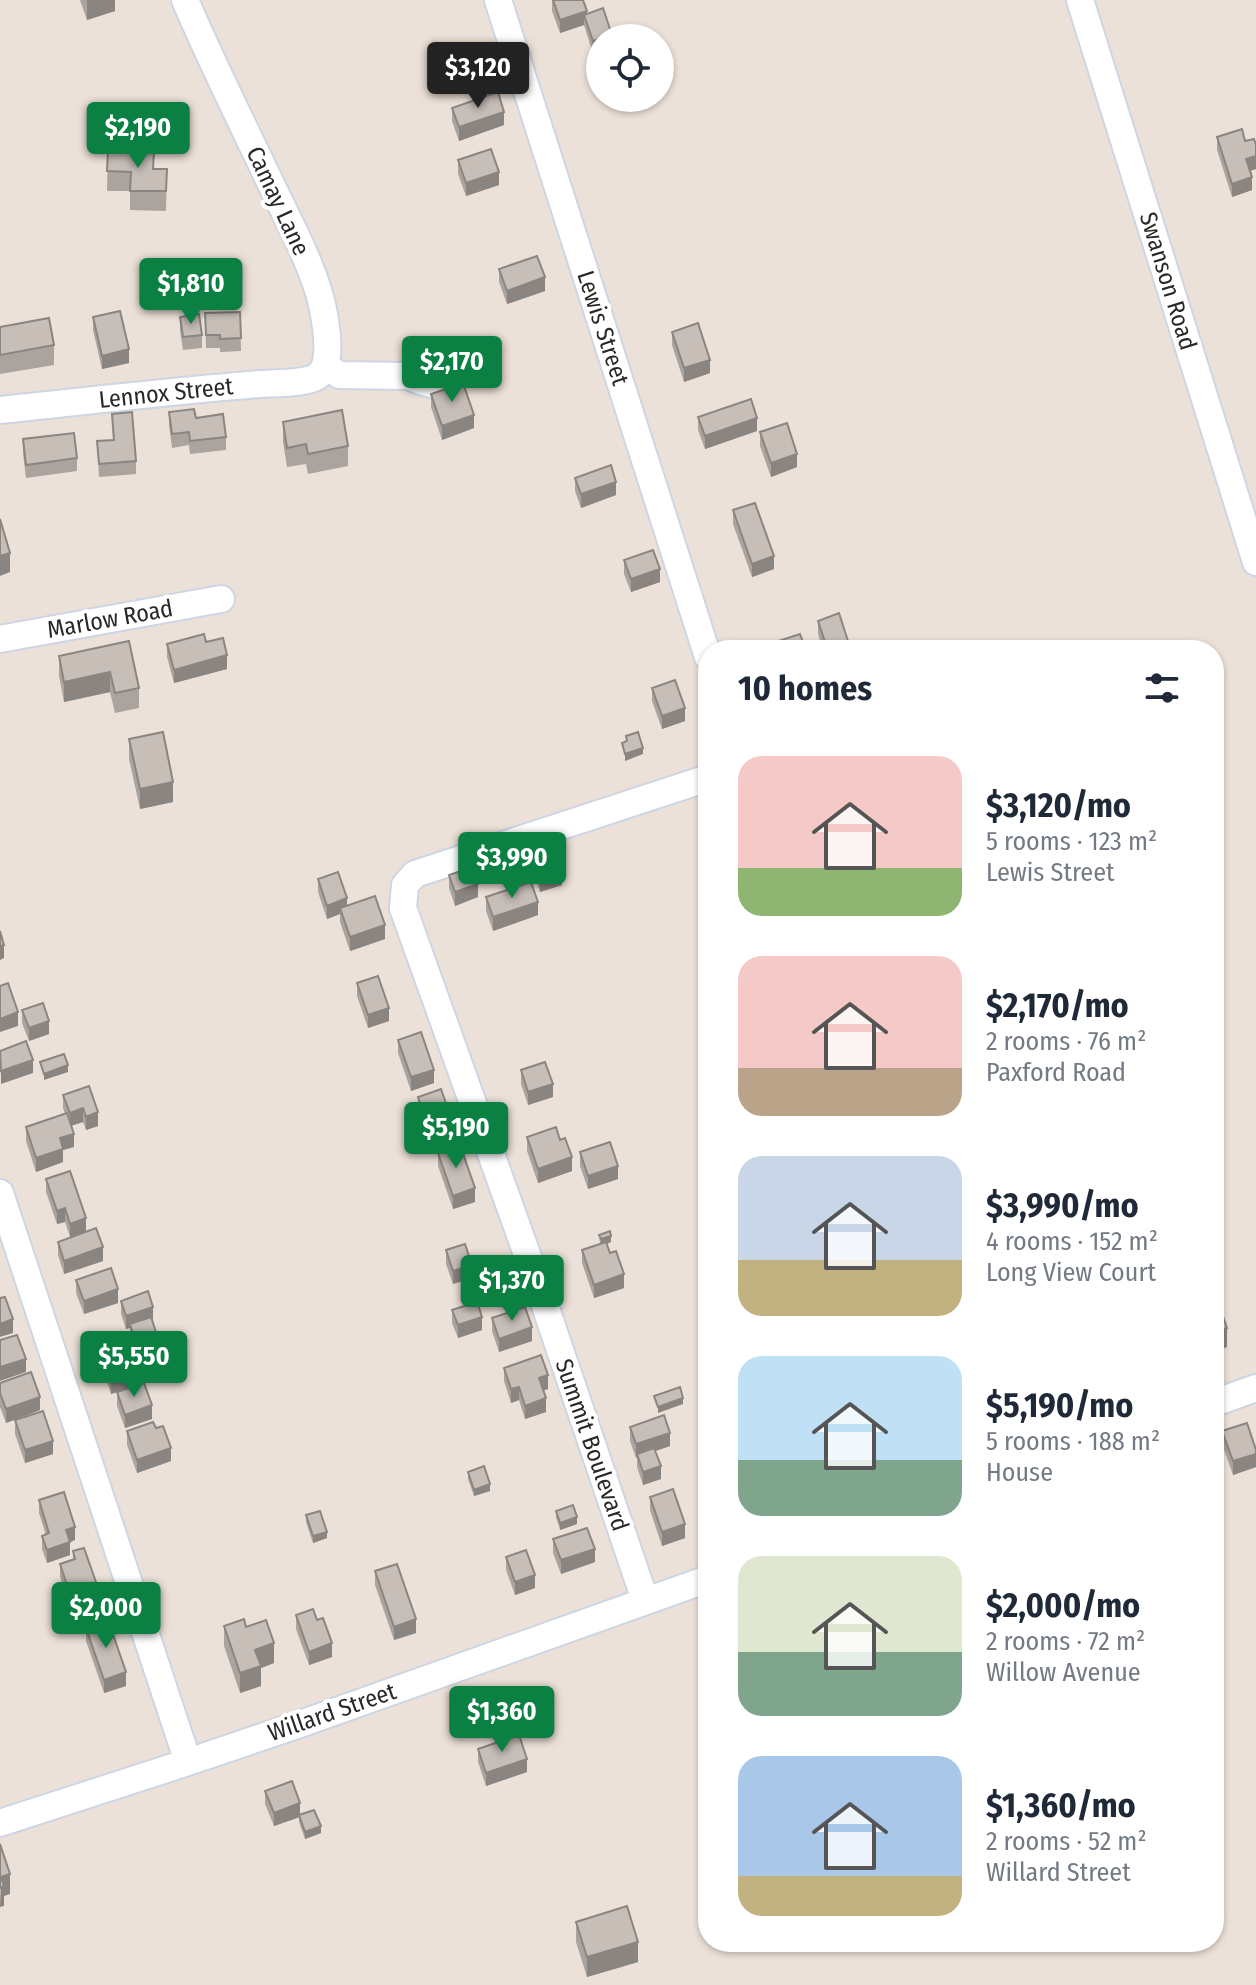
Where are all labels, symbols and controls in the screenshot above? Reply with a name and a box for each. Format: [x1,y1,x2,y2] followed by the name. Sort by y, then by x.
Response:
[586,24,674,112] map controls
[586,24,674,112] button: locate
[413,42,543,110] pin: $3,120
[445,52,511,83] text: $3,120
[73,102,203,170] pin: $2,190
[105,112,171,143] text: $2,190
[241,142,315,260] street label: Camay Lane
[1134,209,1202,353] street label: Swanson Road
[126,258,256,326] pin: $1,810
[571,267,635,389] street label: Lewis Street
[157,268,225,299] text: $1,810
[387,336,517,404] pin: $2,170
[420,346,484,377] text: $2,170
[97,372,235,414] street label: Lennox Street
[45,594,175,644] street label: Marlow Road
[1140,666,1184,710] icon: filters
[738,668,872,709] text: 10 homes
[986,785,1131,826] text: $3,120/mo
[802,788,898,884] icon: home
[986,826,1157,857] text: 5 rooms · 123 m²
[447,832,577,900] pin: $3,990
[476,842,548,873] text: $3,990
[986,857,1115,888] text: Lewis Street
[986,985,1129,1026] text: $2,170/mo
[802,988,898,1084] icon: home
[986,1026,1146,1057] text: 2 rooms · 76 m²
[986,1057,1126,1088] text: Paxford Road
[391,1102,521,1170] pin: $5,190
[422,1112,490,1143] text: $5,190
[986,1185,1139,1226] text: $3,990/mo
[802,1188,898,1284] icon: home
[986,1226,1158,1257] text: 4 rooms · 152 m²
[447,1255,577,1323] pin: $1,370
[986,1257,1156,1288] text: Long View Court
[479,1265,545,1296] text: $1,370
[69,1331,199,1399] pin: $5,550
[98,1341,170,1372] text: $5,550
[549,1355,635,1535] street label: Summit Boulevard
[986,1385,1133,1426] text: $5,190/mo
[802,1388,898,1484] icon: home
[986,1426,1160,1457] text: 5 rooms · 188 m²
[986,1457,1053,1488] text: House
[41,1582,171,1650] pin: $2,000
[986,1585,1140,1626] text: $2,000/mo
[802,1588,898,1684] icon: home
[70,1592,142,1623] text: $2,000
[986,1626,1145,1657] text: 2 rooms · 72 m²
[986,1657,1141,1688] text: Willow Avenue
[264,1677,400,1747] street label: Willard Street
[437,1686,567,1754] pin: $1,360
[467,1696,537,1727] text: $1,360
[986,1785,1136,1826] text: $1,360/mo
[802,1788,898,1884] icon: home
[986,1826,1147,1857] text: 2 rooms · 52 m²
[986,1857,1131,1888] text: Willard Street

